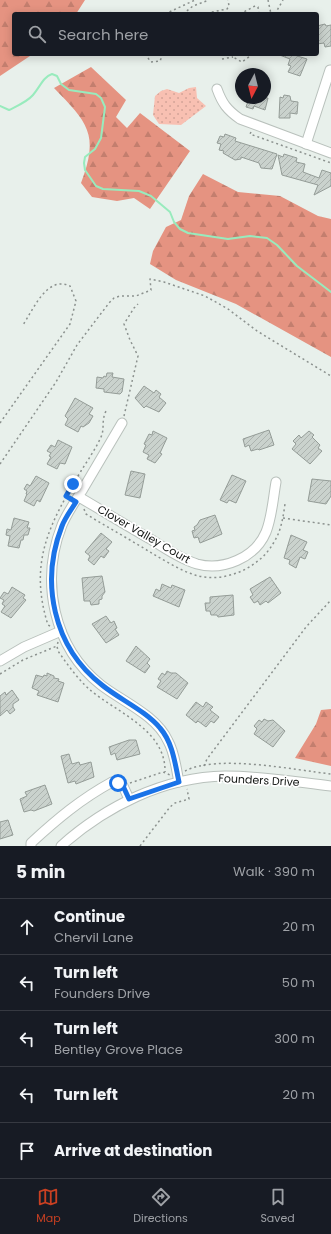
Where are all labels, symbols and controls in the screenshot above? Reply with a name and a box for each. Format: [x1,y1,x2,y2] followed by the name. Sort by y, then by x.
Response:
[12,12,319,56] search box
[26,23,48,45] icon: search
[58,24,148,45] text: Search here
[235,68,271,104] north arrow
[64,475,82,493] route end
[94,501,194,567] street label: Clover Valley Court
[218,770,300,790] street label: Founders Drive
[109,774,127,792] route start
[16,860,65,884] text: 5 min
[233,862,315,881] text: Walk · 390 m
[54,906,125,927] text: Continue
[16,916,38,938] icon: ahead
[282,917,315,936] text: 20 m
[54,928,133,947] text: Chervil Lane
[54,962,118,983] text: Turn left
[16,972,38,994] icon: left
[282,973,315,992] text: 50 m
[54,984,150,1003] text: Founders Drive
[54,1018,118,1039] text: Turn left
[16,1028,38,1050] icon: left
[274,1029,315,1048] text: 300 m
[54,1040,183,1059] text: Bentley Grove Place
[16,1084,38,1106] icon: left
[54,1084,118,1105] text: Turn left
[282,1085,315,1104] text: 20 m
[16,1140,38,1162] icon: arrive
[54,1140,212,1161] text: Arrive at destination
[36,1186,61,1227] tab: Map
[133,1186,188,1227] tab: Directions
[260,1186,295,1227] tab: Saved

